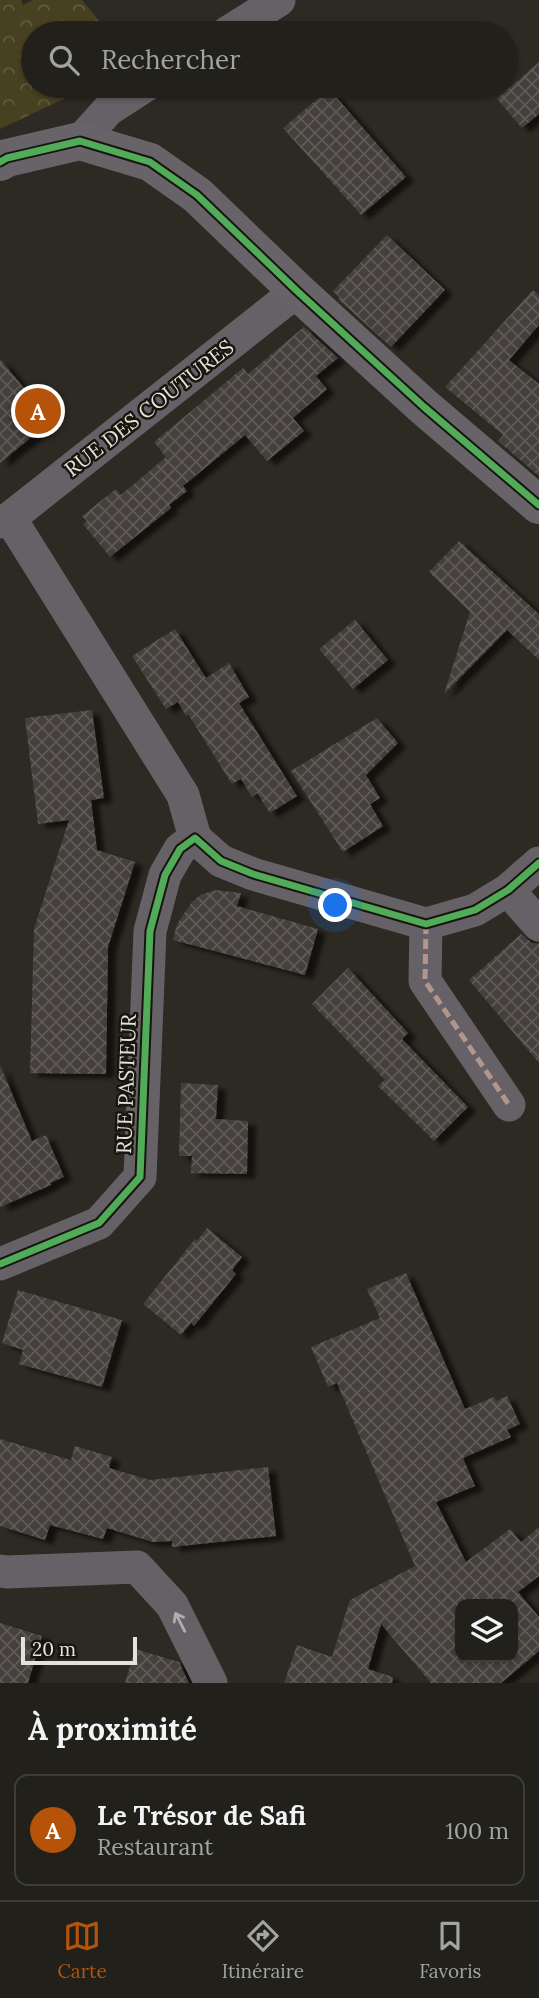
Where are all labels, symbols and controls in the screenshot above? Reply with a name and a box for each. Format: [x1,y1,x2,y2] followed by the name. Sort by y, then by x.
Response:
[21,21,518,98] search box
[45,41,83,79] icon: search
[101,43,240,76] text: Rechercher
[59,333,239,483] street label: RUE DES COUTURES
[15,385,61,437] pin: A
[318,888,352,922] your location
[110,1013,142,1154] street label: RUE PASTEUR
[455,1599,518,1662] map controls
[455,1599,518,1662] button: layers
[173,1612,187,1633] one-way arrow
[21,1634,136,1666] scale bar
[32,1637,76,1661] text: 20 m
[28,1710,197,1748] text: À proximité
[97,1799,306,1832] text: Le Trésor de Safi
[45,1816,61,1845] text: A
[445,1816,509,1845] text: 100 m
[97,1832,213,1861] text: Restaurant
[58,1917,107,1983] tab: Carte
[222,1917,304,1983] tab: Itinéraire
[419,1917,481,1983] tab: Favoris

